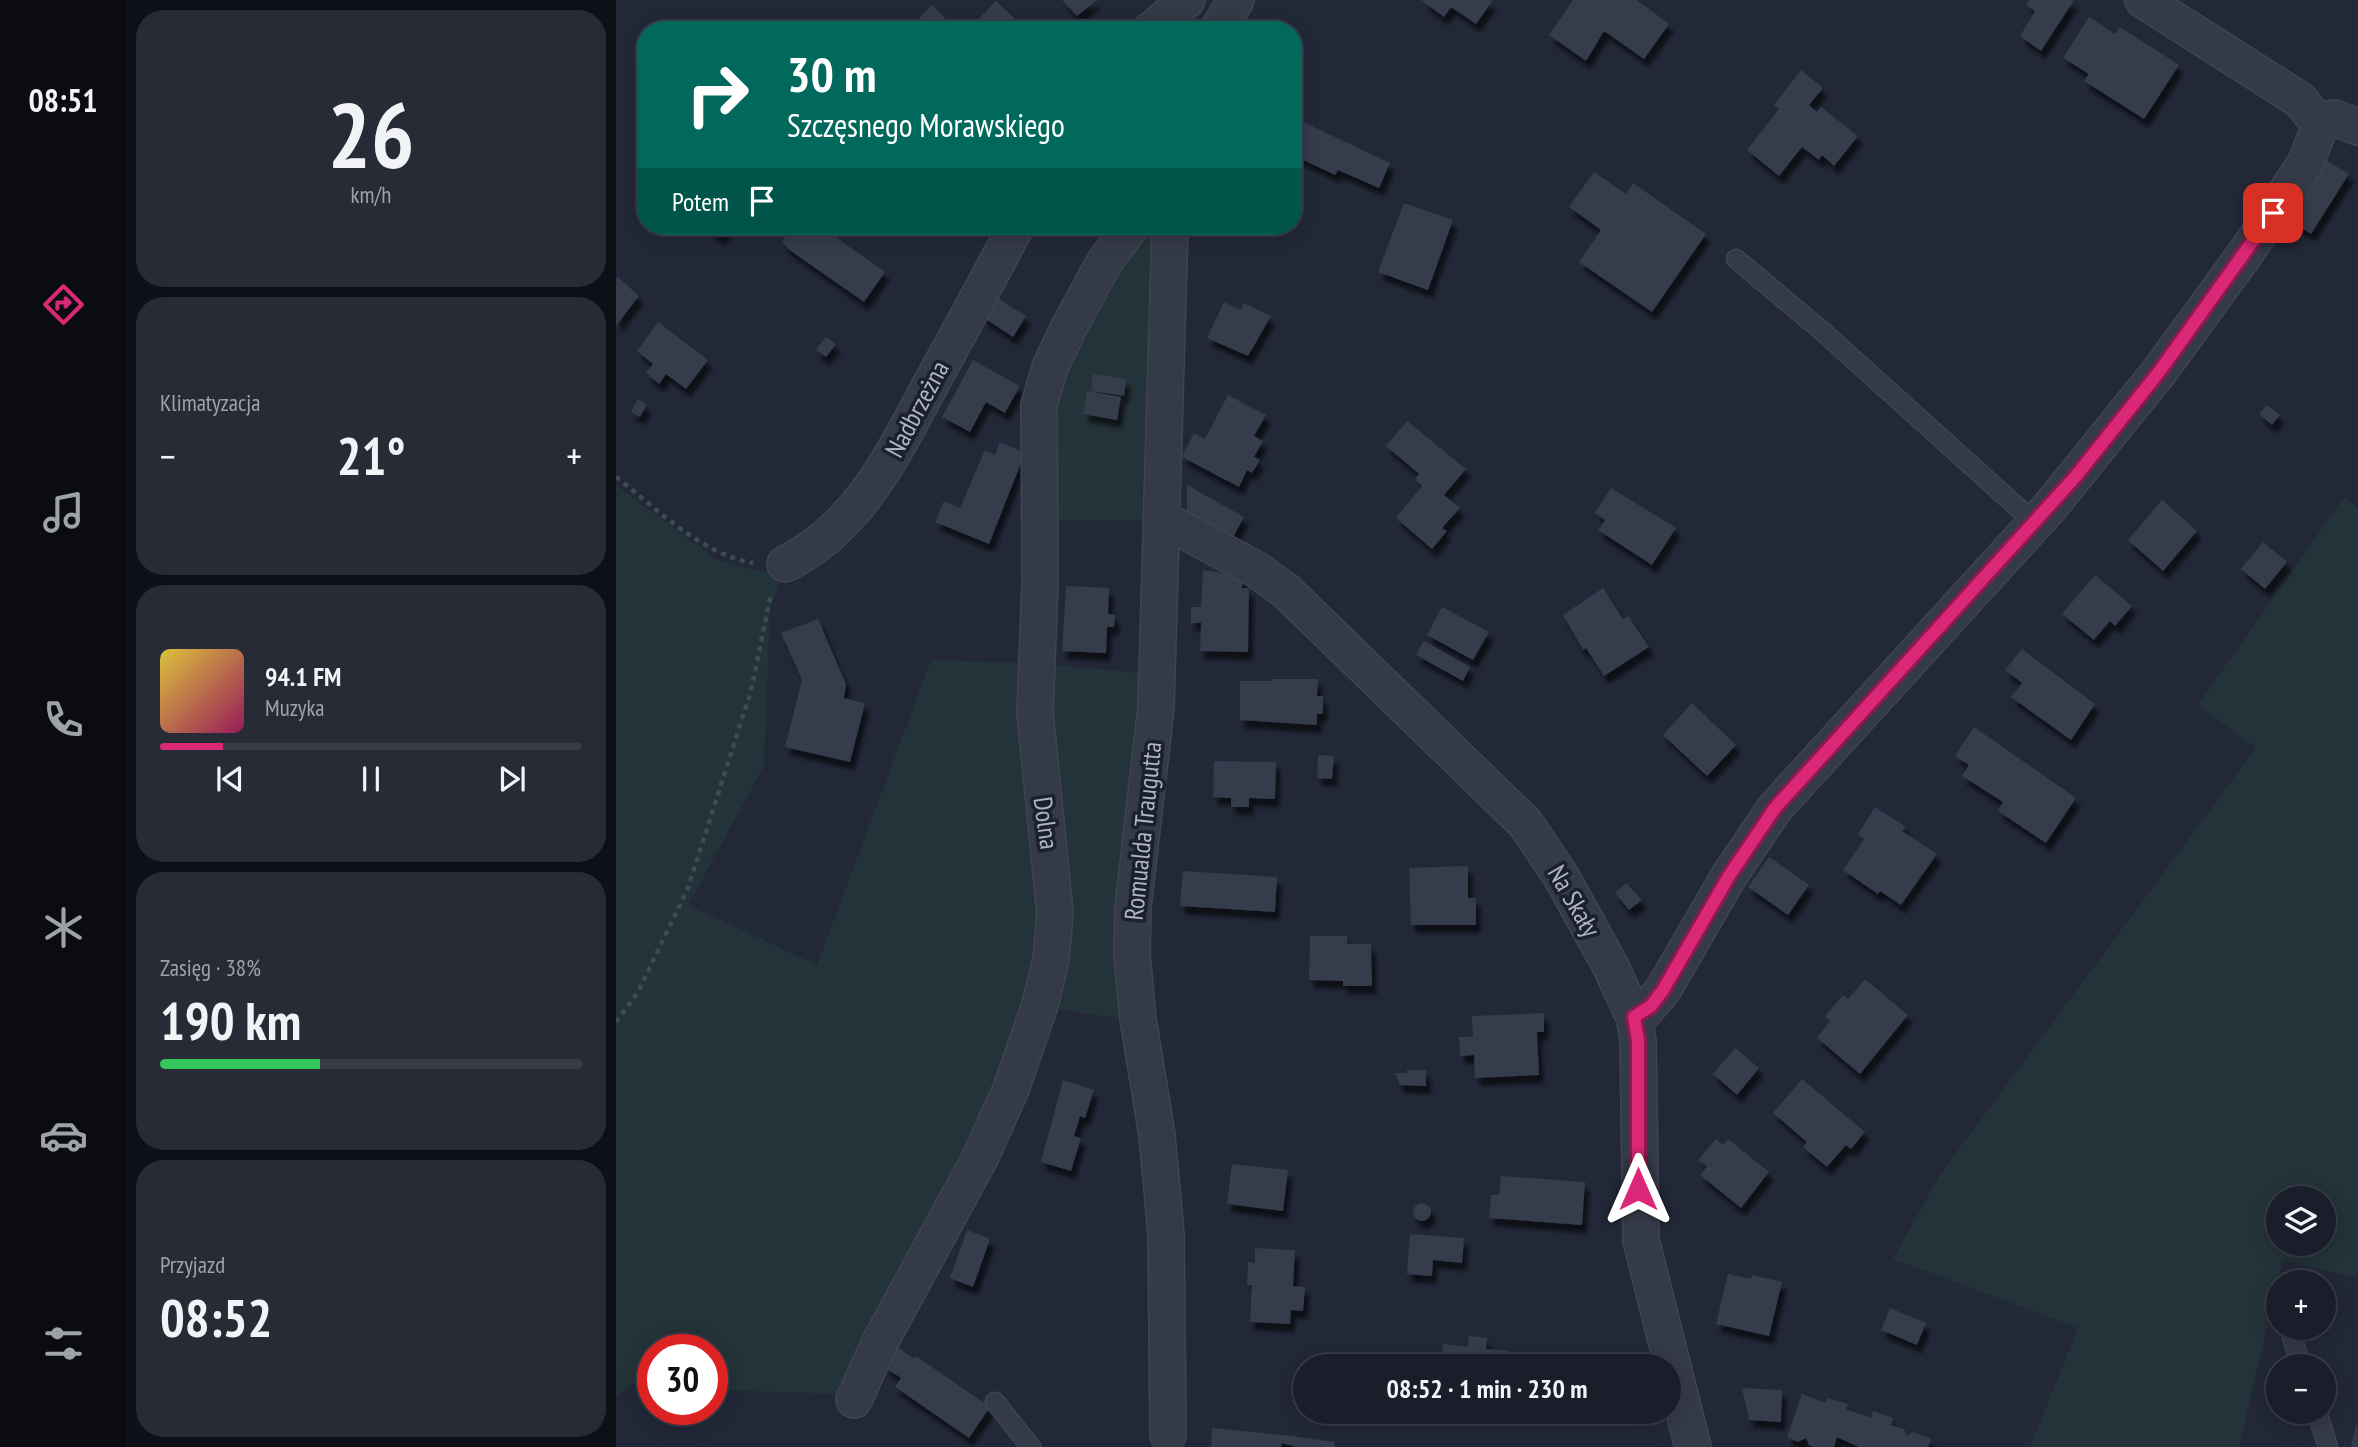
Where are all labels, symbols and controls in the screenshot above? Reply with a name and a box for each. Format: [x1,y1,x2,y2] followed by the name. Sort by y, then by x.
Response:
[787,42,876,106] text: 30 m
[672,49,763,140] icon: right
[328,75,415,193] text: 26
[28,79,98,121] text: 08:51
[787,104,1065,146] text: Szczęsnego Morawskiego
[351,180,391,209] text: km/h
[743,182,781,220] icon: arrive
[2243,183,2303,243] pin
[672,185,729,218] text: Potem
[2254,194,2292,232] icon: arrive
[39,280,88,329] icon: directions
[877,355,956,463] street label: Nadbrzeżna
[160,388,260,417] text: Klimatyzacja
[337,422,405,489] text: 21°
[160,431,176,480] text: −
[566,431,582,480] text: +
[39,488,88,537] icon: music
[265,660,341,693] text: 94.1 FM
[265,693,325,722] text: Muzyka
[39,695,88,744] icon: phone
[1117,740,1168,922] street label: Romualda Traugutta
[211,760,249,798] icon: previous
[352,760,390,798] icon: pause
[493,760,531,798] icon: next
[1026,795,1067,851] street label: Dolna
[1541,859,1608,943] street label: Na Skały
[39,903,88,952] icon: climate
[160,953,261,982] text: Zasięg · 38%
[160,987,301,1054] text: 190 km
[39,1111,88,1160] icon: car
[1601,1152,1675,1226] position arrow
[2266,1186,2336,1424] map controls
[2266,1186,2336,1256] button: layers
[160,1250,225,1279] text: Przyjazd
[2266,1270,2336,1340] button: +
[160,1284,272,1351] text: 08:52
[39,1319,88,1368] icon: filters
[637,1334,728,1425] speed limit sign: 30
[2266,1354,2336,1424] button: −
[1387,1372,1587,1405] text: 08:52 · 1 min · 230 m

